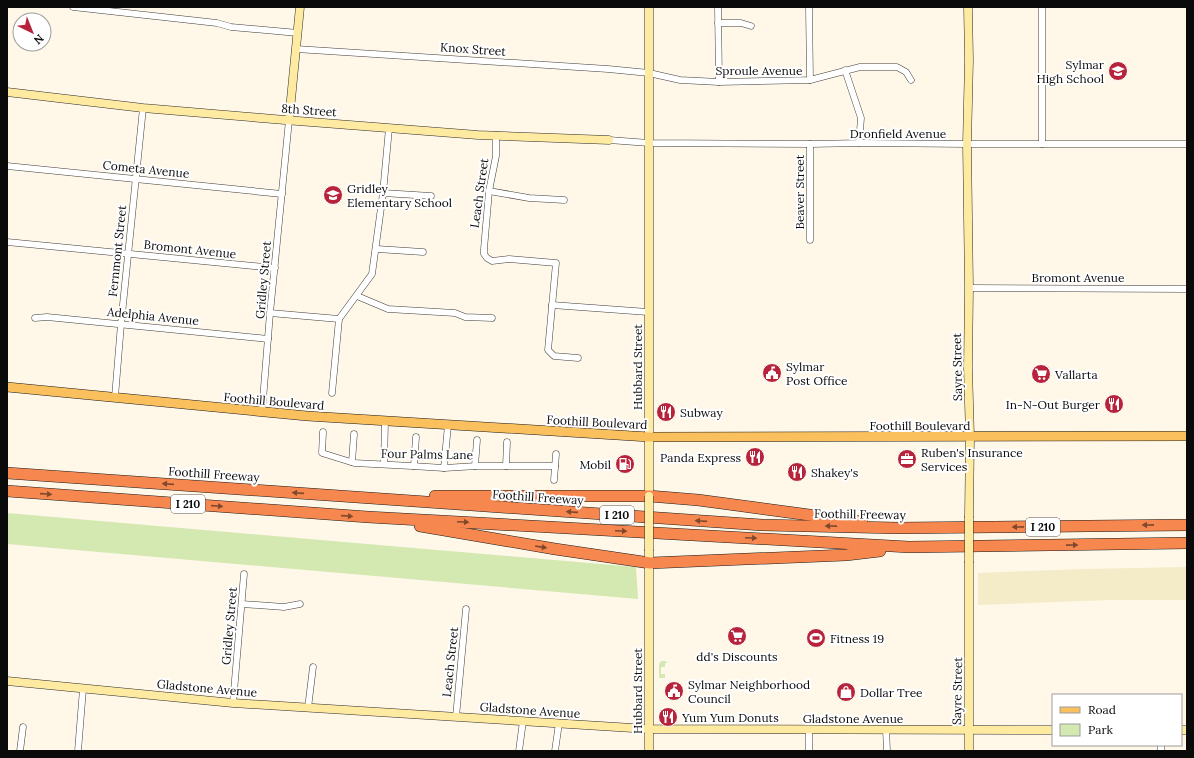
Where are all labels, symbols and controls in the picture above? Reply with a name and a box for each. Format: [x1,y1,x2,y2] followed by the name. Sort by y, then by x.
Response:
[12,12,52,52] north arrow
[31,31,47,48] text: N
[440,39,507,59] street label: Knox Street
[1036,57,1105,86] place label: Sylmar High School
[1107,60,1129,82] school or university icon: Sylmar High School
[716,63,803,78] street label: Sproule Avenue
[281,101,338,119] street label: 8th Street
[850,126,947,141] street label: Dronfield Avenue
[792,154,807,229] street label: Beaver Street
[102,157,191,181] street label: Cometa Avenue
[467,157,491,229] street label: Leach Street
[347,181,452,210] place label: Gridley Elementary School
[322,184,344,206] school or university icon: Gridley Elementary School
[105,204,129,298] street label: Fernmont Street
[143,237,237,261] street label: Bromont Avenue
[252,240,274,320] street label: Gridley Street
[1032,270,1125,285] street label: Bromont Avenue
[105,304,200,328] street label: Adelphia Avenue
[630,324,645,410] street label: Hubbard Street
[949,333,965,401] street label: Sayre Street
[786,359,848,388] place label: Sylmar Post Office
[761,362,783,384] public building icon: Sylmar Post Office
[1030,363,1052,385] supermarket icon: Vallarta
[1054,367,1098,382] place label: Vallarta
[223,389,325,413] street label: Foothill Boulevard
[1103,393,1125,415] restaurant icon: In-N-Out Burger
[1006,397,1101,412] place label: In-N-Out Burger
[655,401,677,423] restaurant icon: Subway
[680,405,723,420] place label: Subway
[546,412,648,432] street label: Foothill Boulevard
[869,418,971,433] street label: Foothill Boulevard
[921,445,1023,474] place label: Ruben's Insurance Services
[381,446,474,462] street label: Four Palms Lane
[744,446,766,468] restaurant icon: Panda Express
[896,448,918,470] office icon: Ruben's Insurance Services
[660,450,741,465] place label: Panda Express
[614,453,636,475] fuel station icon: Mobil
[579,457,611,472] place label: Mobil
[786,461,808,483] restaurant icon: Shakey's
[168,463,261,485] street label: Foothill Freeway
[811,465,859,480] place label: Shakey's
[162,481,174,488] one-way arrow
[492,486,585,508] street label: Foothill Freeway
[40,490,52,497] one-way arrow
[292,490,304,497] one-way arrow
[171,495,205,513] road number: I 210
[211,503,223,510] one-way arrow
[600,506,634,524] road number: I 210
[814,506,907,522] street label: Foothill Freeway
[565,508,578,515] one-way arrow
[341,512,353,519] one-way arrow
[695,517,707,524] one-way arrow
[1026,518,1060,536] road number: I 210
[457,519,469,526] one-way arrow
[1142,522,1154,529] one-way arrow
[825,523,837,530] one-way arrow
[1011,524,1024,530] one-way arrow
[615,528,628,534] one-way arrow
[745,535,757,542] one-way arrow
[1066,542,1079,548] one-way arrow
[534,544,547,550] one-way arrow
[218,586,240,666] street label: Gridley Street
[726,625,748,647] supermarket icon: dd's Discounts
[439,626,461,698] street label: Leach Street
[805,627,827,649] sports icon: Fitness 19
[830,631,884,646] place label: Fitness 19
[630,648,645,734] street label: Hubbard Street
[696,649,778,664] place label: dd's Discounts
[949,657,965,725] street label: Sayre Street
[156,676,258,700] street label: Gladstone Avenue
[688,677,810,706] place label: Sylmar Neighborhood Council
[663,680,685,702] public building icon: Sylmar Neighborhood Council
[835,681,857,703] shop icon: Dollar Tree
[860,685,923,700] place label: Dollar Tree
[1052,694,1182,746] legend
[479,699,581,721] street label: Gladstone Avenue
[1088,702,1116,717] text: Road
[657,706,679,728] restaurant icon: Yum Yum Donuts
[681,710,779,725] place label: Yum Yum Donuts
[803,711,904,726] street label: Gladstone Avenue
[1088,722,1114,737] text: Park

